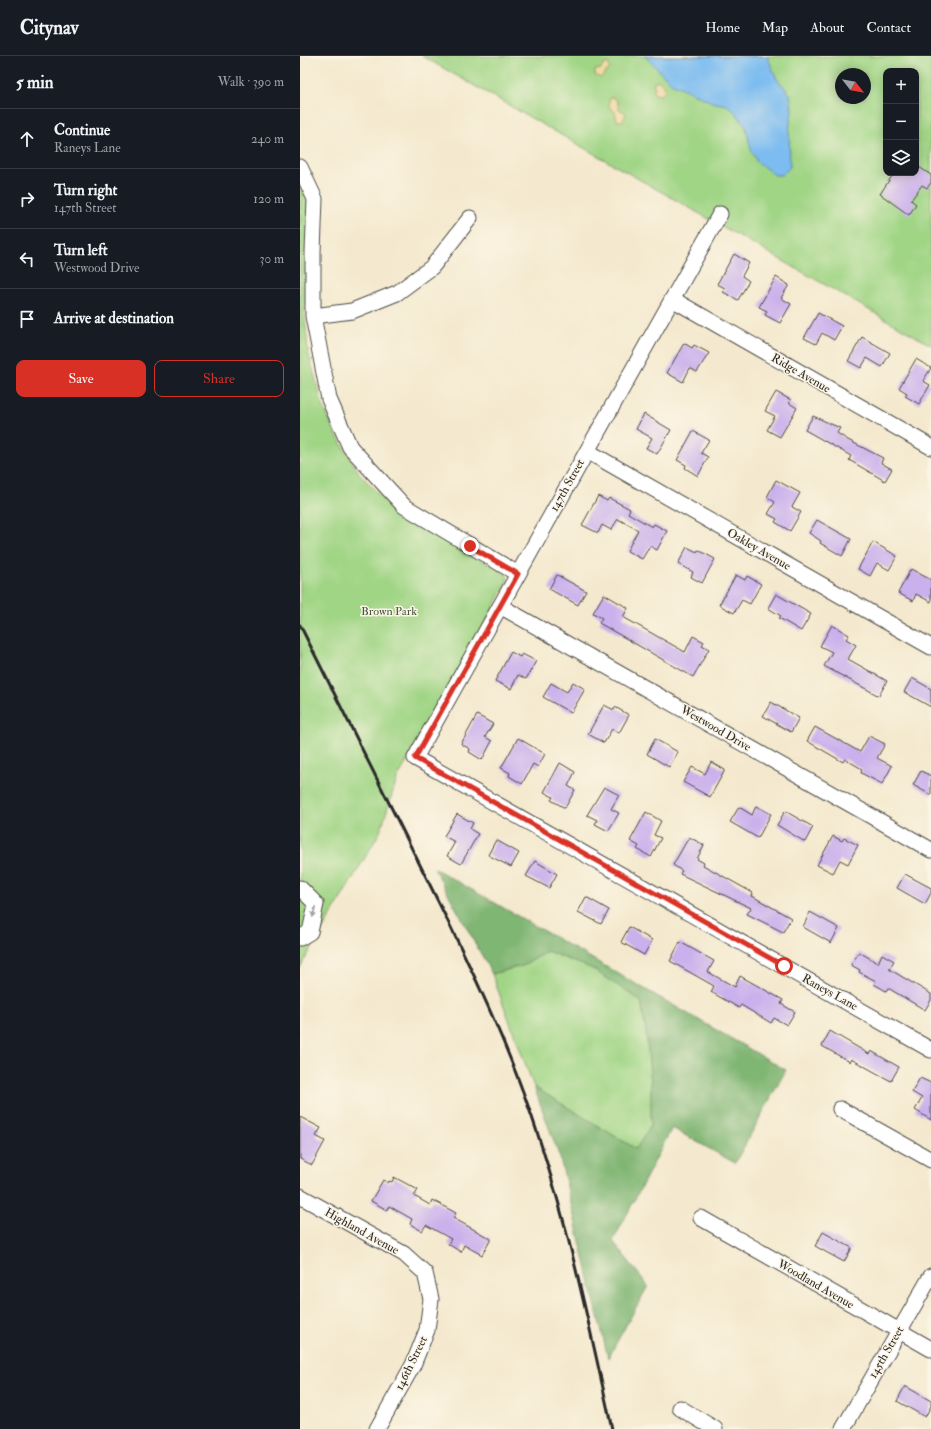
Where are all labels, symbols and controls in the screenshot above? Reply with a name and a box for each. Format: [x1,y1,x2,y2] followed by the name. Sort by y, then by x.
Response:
[20,16,79,40] text: Citynav
[705,19,740,36] text: Home
[762,19,788,36] text: Map
[810,19,844,36] text: About
[866,19,911,36] text: Contact
[835,68,871,104] north arrow
[883,68,919,176] map controls
[883,68,919,104] button: +
[16,72,54,93] text: 5 min
[218,74,284,90] text: Walk · 390 m
[883,104,919,140] button: −
[54,121,110,140] text: Continue
[16,128,38,150] icon: ahead
[251,131,284,147] text: 240 m
[54,140,121,156] text: Raneys Lane
[883,140,919,176] button: layers
[54,181,117,200] text: Turn right
[16,188,38,210] icon: right
[253,191,284,207] text: 120 m
[54,200,116,216] text: 147th Street
[54,241,108,260] text: Turn left
[16,248,38,270] icon: left
[260,251,284,267] text: 30 m
[54,260,140,276] text: Westwood Drive
[16,308,38,330] icon: arrive
[54,309,174,328] text: Arrive at destination
[768,350,833,396] street label: Ridge Avenue
[16,360,146,397] button: Save
[154,360,284,397] button: Share
[547,456,588,514] street label: 147th Street
[724,525,793,574] street label: Oakley Avenue
[461,537,479,555] route end
[361,604,417,619] park label: Brown Park
[677,702,754,755] street label: Westwood Drive
[311,906,317,918] one-way arrow
[775,957,793,975] route start
[799,971,860,1014] street label: Raneys Lane
[322,1205,401,1258] street label: Highland Avenue
[774,1256,857,1312] street label: Woodland Avenue
[866,1323,907,1381] street label: 145th Street
[392,1334,431,1393] street label: 146th Street

